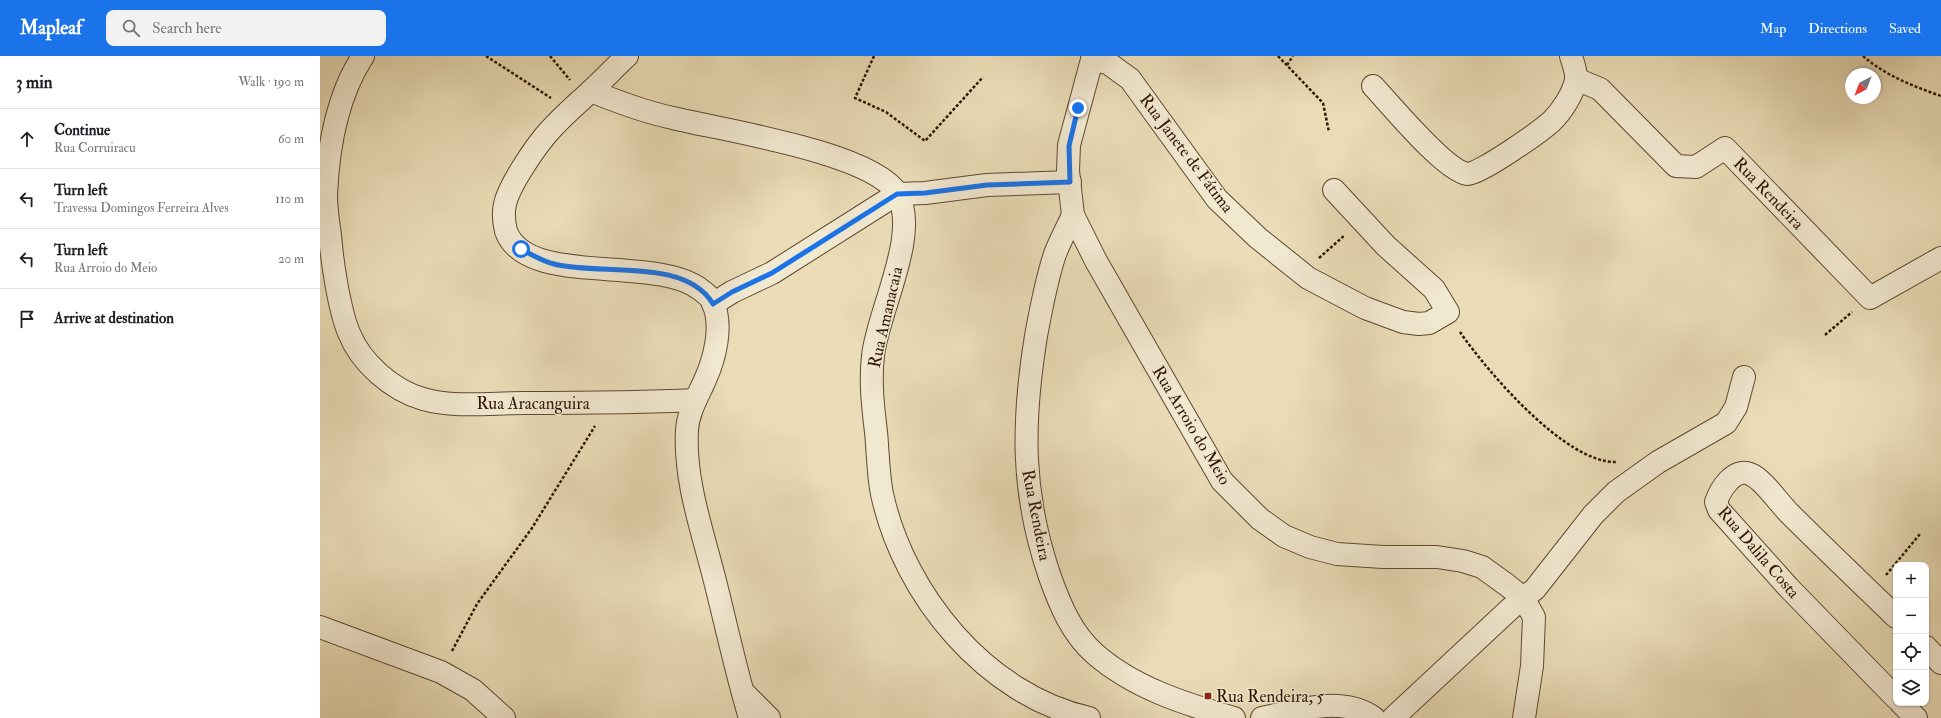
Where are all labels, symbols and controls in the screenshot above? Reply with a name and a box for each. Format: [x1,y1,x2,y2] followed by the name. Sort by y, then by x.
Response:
[106,10,386,46] search box
[20,16,82,40] text: Mapleaf
[120,17,142,39] icon: search
[152,19,222,38] text: Search here
[1760,20,1786,37] text: Map
[1808,20,1867,37] text: Directions
[1889,20,1921,37] text: Saved
[1845,68,1881,104] north arrow
[16,72,53,93] text: 3 min
[238,74,304,90] text: Walk · 190 m
[1134,90,1239,218] street label: Rua Janete de Fátima
[1069,99,1087,117] route end
[54,121,110,140] text: Continue
[16,128,38,150] icon: ahead
[278,131,304,147] text: 60 m
[54,140,136,156] text: Rua Corruiracu
[1729,153,1809,235] street label: Rua Rendeira
[54,181,108,200] text: Turn left
[16,188,38,210] icon: left
[275,191,304,207] text: 110 m
[54,200,229,216] text: Travessa Domingos Ferreira Alves
[512,240,530,258] route start
[54,241,108,260] text: Turn left
[16,248,38,270] icon: left
[278,251,304,267] text: 20 m
[54,260,157,276] text: Rua Arroio do Meio
[864,263,908,370] street label: Rua Amanacaia
[16,308,38,330] icon: arrive
[54,309,174,328] text: Arrive at destination
[1148,362,1235,489] street label: Rua Arroio do Meio
[476,393,591,414] street label: Rua Aracanguira
[1017,468,1056,564] street label: Rua Rendeira
[1713,502,1805,603] street label: Rua Dalila Costa
[1893,562,1929,706] map controls
[1893,562,1929,598] button: +
[1893,598,1929,634] button: −
[1893,634,1929,670] button: locate
[1893,670,1929,706] button: layers
[1216,686,1325,707] place label: Rua Rendeira, 5
[1203,691,1213,701] marker: Rua Rendeira, 5

